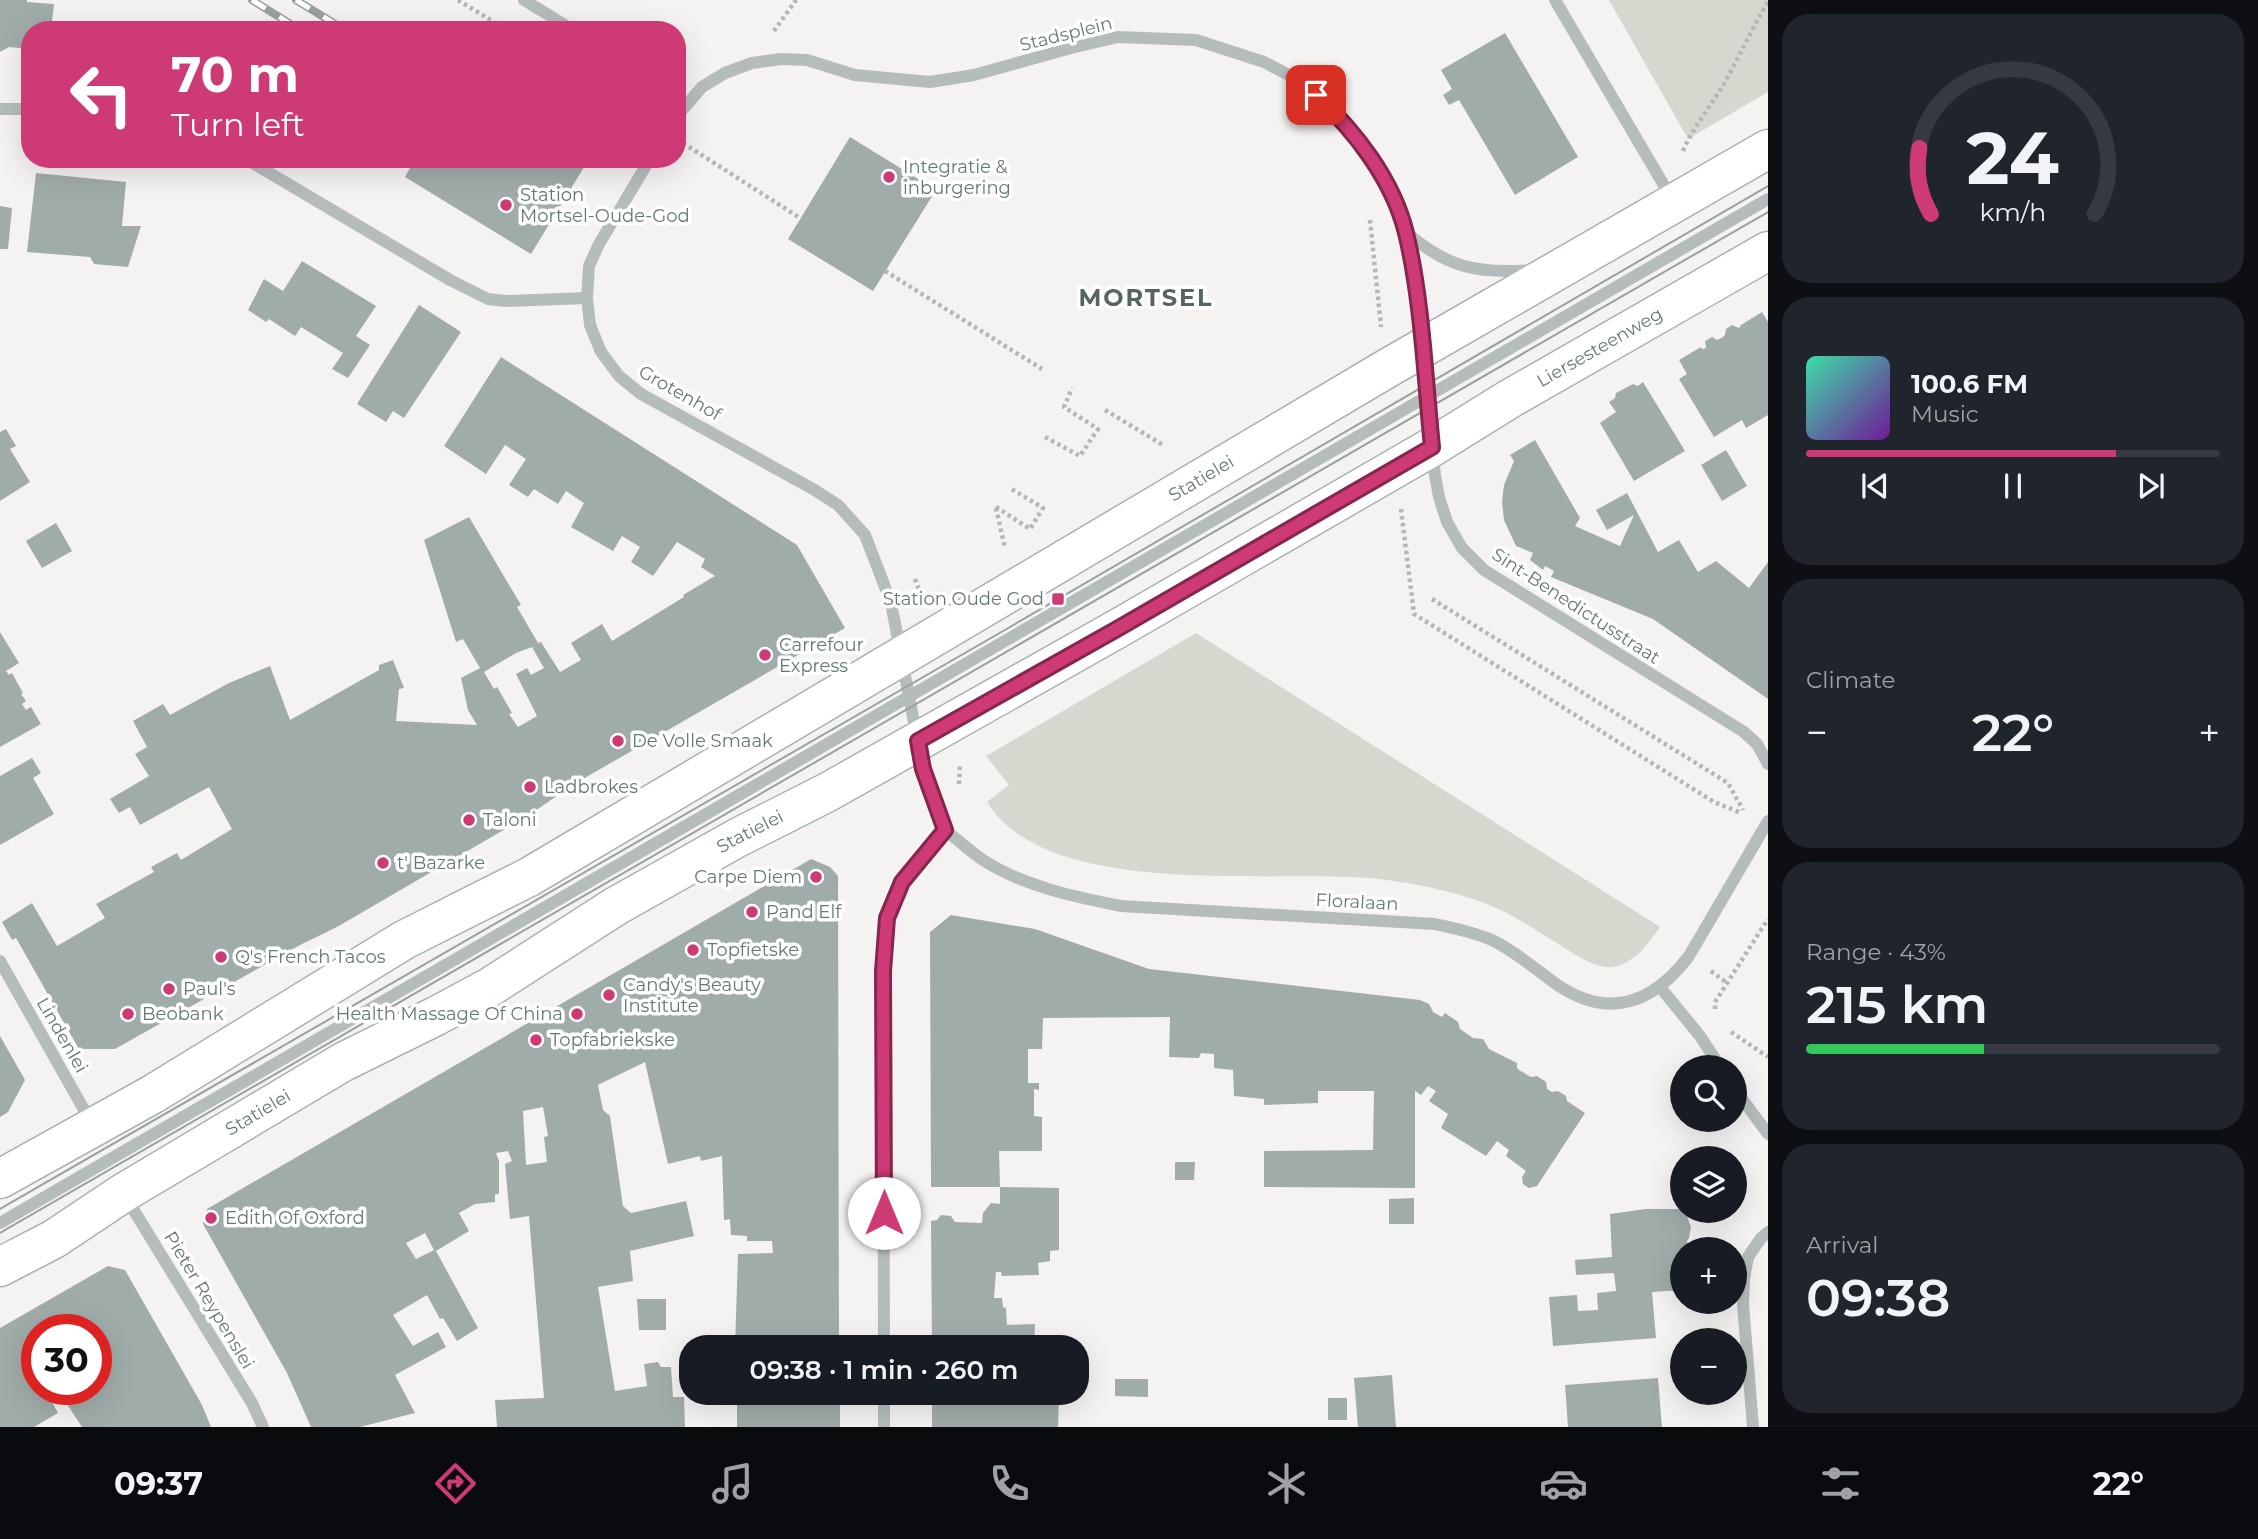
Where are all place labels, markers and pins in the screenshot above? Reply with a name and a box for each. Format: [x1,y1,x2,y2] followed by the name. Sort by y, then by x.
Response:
[1286,65,1346,125] pin
[903,156,1011,199] place label: Integratie & inburgering
[881,169,897,185] marker: Integratie & inburgering
[520,184,690,227] place label: Station Mortsel-Oude-God
[498,197,514,213] marker: Station Mortsel-Oude-God
[883,588,1044,610] place label: Station Oude God
[1050,591,1066,607] marker: Station Oude God
[779,634,864,677] place label: Carrefour Express
[757,647,773,663] marker: Carrefour Express
[632,730,773,752] place label: De Volle Smaak
[610,733,626,749] marker: De Volle Smaak
[544,776,638,798] place label: Ladbrokes
[522,779,538,795] marker: Ladbrokes
[483,809,537,831] place label: Taloni
[461,812,477,828] marker: Taloni
[397,852,485,874] place label: t' Bazarke
[375,855,391,871] marker: t' Bazarke
[694,866,802,888] place label: Carpe Diem
[808,869,824,885] marker: Carpe Diem
[766,901,842,923] place label: Pand Elf
[744,904,760,920] marker: Pand Elf
[707,939,799,961] place label: Topfietske
[685,942,701,958] marker: Topfietske
[235,946,386,968] place label: Q's French Tacos
[213,949,229,965] marker: Q's French Tacos
[623,974,761,1017] place label: Candy's Beauty Institute
[183,978,236,1000] place label: Paul's
[161,981,177,997] marker: Paul's
[601,987,617,1003] marker: Candy's Beauty Institute
[142,1003,224,1025] place label: Beobank
[336,1003,563,1025] place label: Health Massage Of China
[120,1006,136,1022] marker: Beobank
[569,1006,585,1022] marker: Health Massage Of China
[550,1029,675,1051] place label: Topfabriekske
[528,1032,544,1048] marker: Topfabriekske
[225,1207,365,1229] place label: Edith Of Oxford
[203,1210,219,1226] marker: Edith Of Oxford

